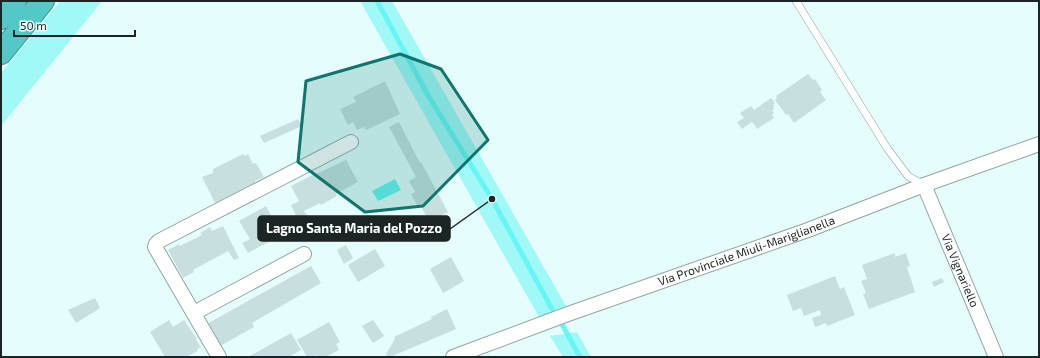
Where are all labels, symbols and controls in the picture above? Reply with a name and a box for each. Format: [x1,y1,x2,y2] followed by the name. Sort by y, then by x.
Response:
[14,12,135,38] scale bar
[20,18,47,32] text: 50 m
[656,212,837,288] street label: Via Provinciale Miuli-Mariglianella
[258,216,450,241] callout: Lagno Santa Maria del Pozzo
[266,220,442,236] text: Lagno Santa Maria del Pozzo
[939,232,982,309] street label: Via Vignariello

